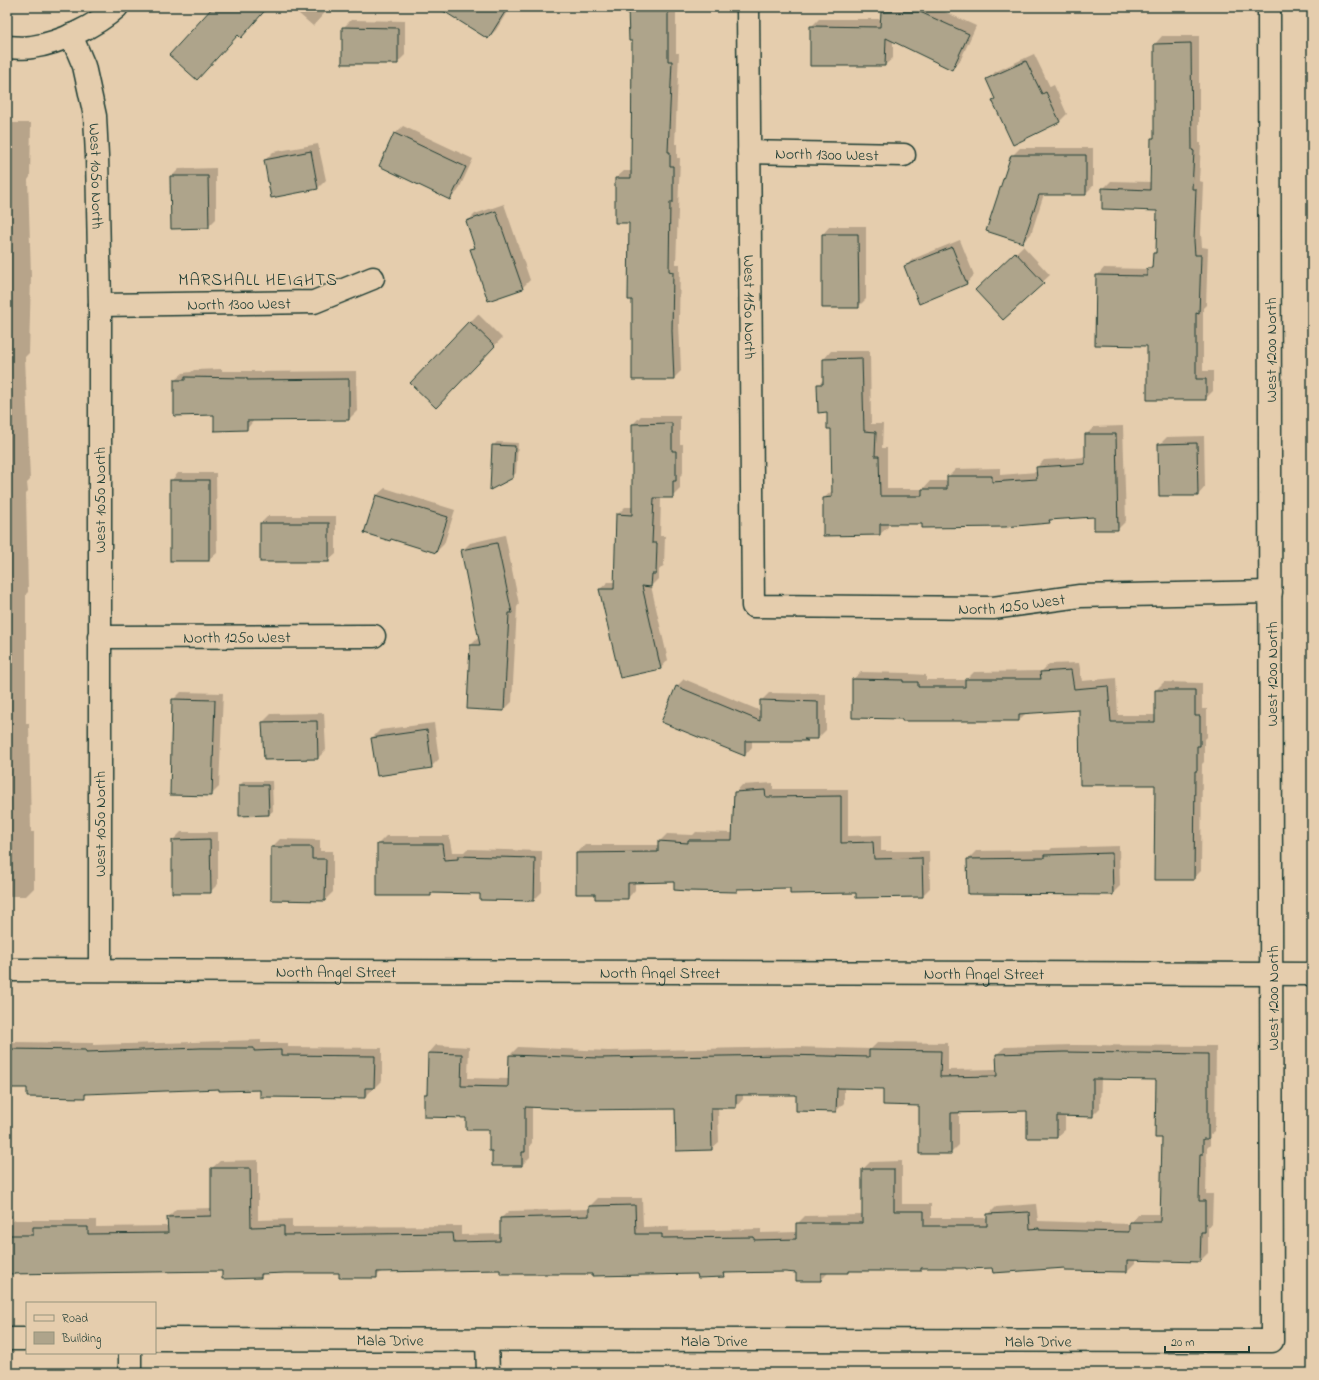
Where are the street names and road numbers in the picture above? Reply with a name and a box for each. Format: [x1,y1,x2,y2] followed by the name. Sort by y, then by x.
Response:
[81,123,108,230] street label: West 1050 North
[775,143,880,169] street label: North 1300 West
[736,255,761,359] street label: West 1150 North
[187,292,292,318] street label: North 1300 West
[1260,297,1284,403] street label: West 1200 North
[89,447,113,553] street label: West 1050 North
[958,588,1068,622] street label: North 1250 West
[1261,621,1285,727] street label: West 1200 North
[183,626,291,651] street label: North 1250 West
[89,771,113,877] street label: West 1050 North
[1262,945,1286,1051] street label: West 1200 North
[276,961,397,985] street label: North Angel Street
[600,962,721,986] street label: North Angel Street
[924,963,1045,987] street label: North Angel Street
[356,1329,424,1353] street label: Mala Drive
[680,1330,748,1354] street label: Mala Drive
[1004,1331,1072,1355] street label: Mala Drive

